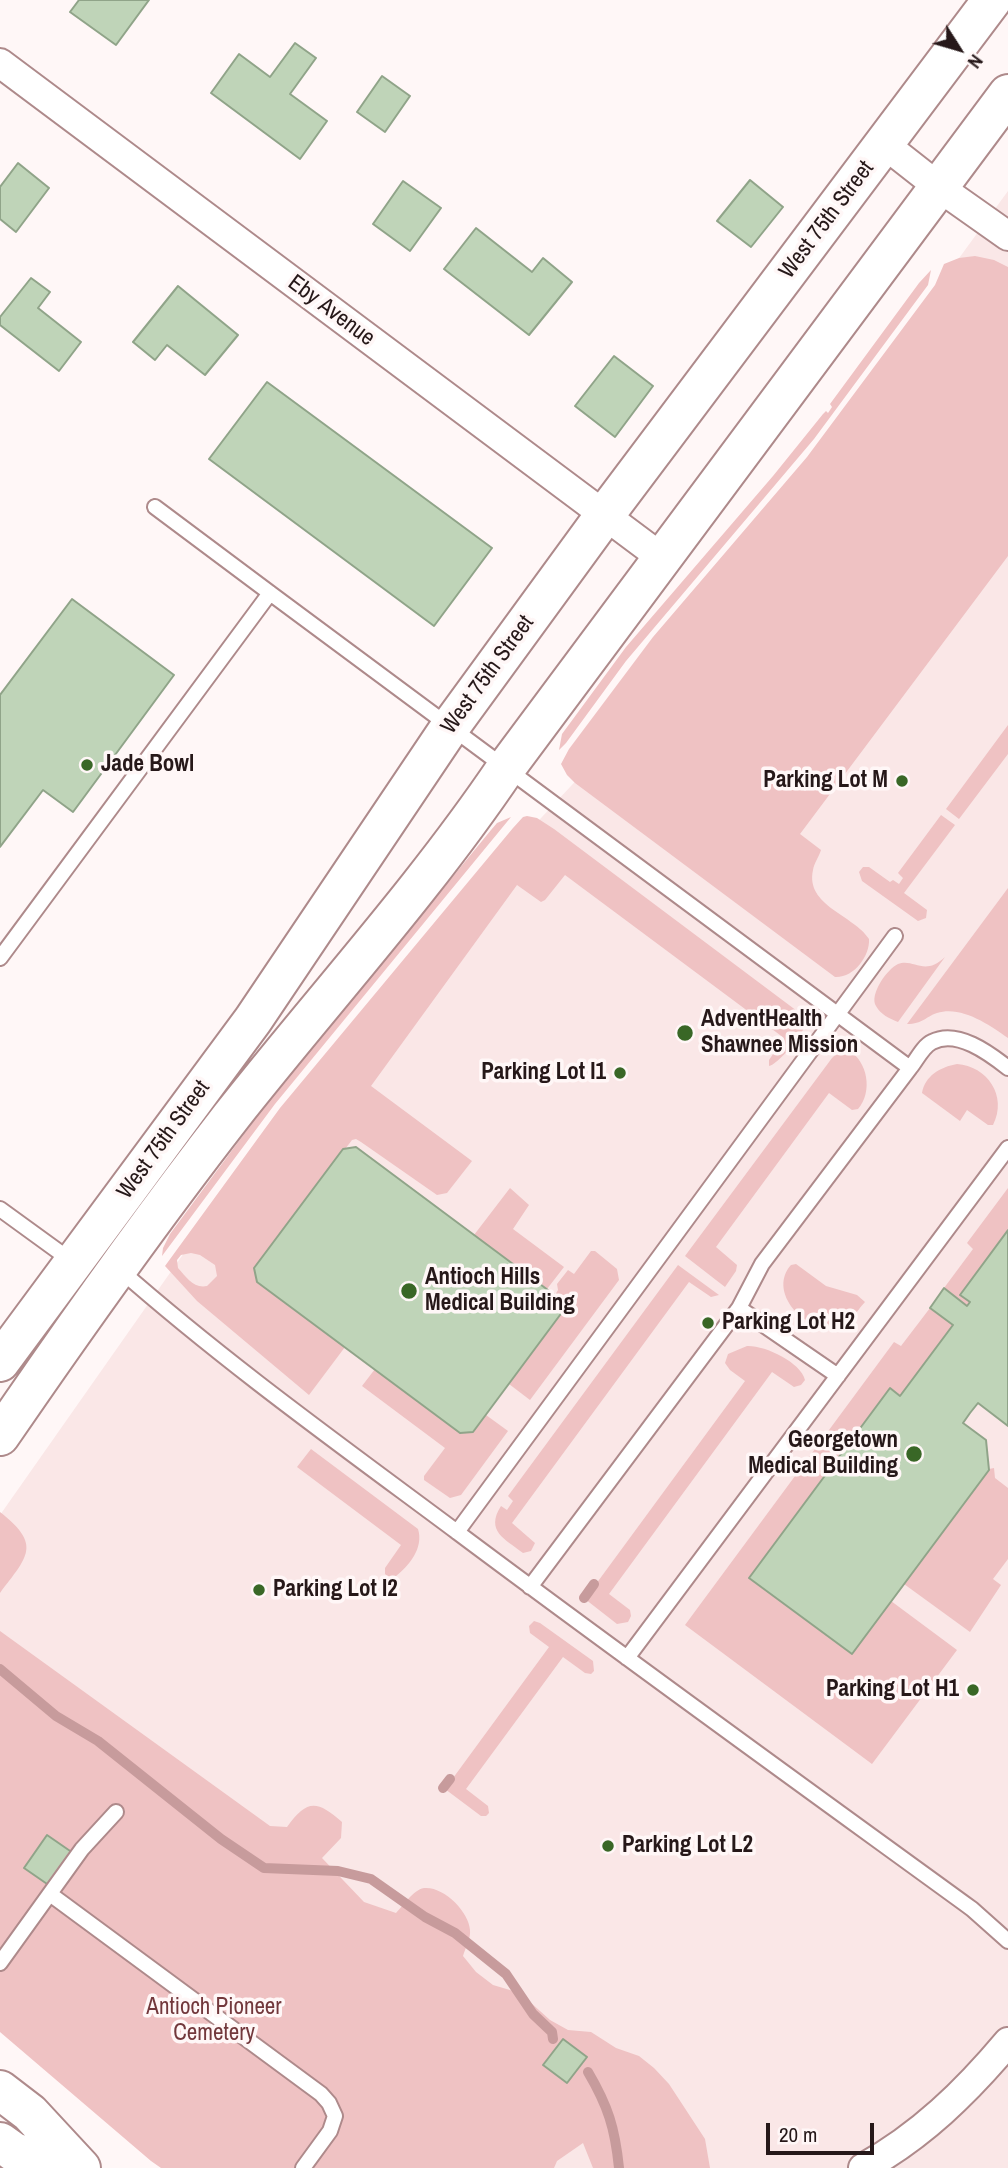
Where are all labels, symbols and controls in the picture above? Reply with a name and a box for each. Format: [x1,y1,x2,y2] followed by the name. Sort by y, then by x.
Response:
[924,14,994,84] north arrow
[962,49,990,74] text: N
[774,156,880,284] street label: West 75th Street
[282,269,380,353] street label: Eby Avenue
[436,610,540,740] street label: West 75th Street
[101,751,194,779] place label: Jade Bowl
[79,757,95,773] marker: Jade Bowl
[763,767,888,795] place label: Parking Lot M
[894,773,910,789] marker: Parking Lot M
[701,1006,858,1060] place label: AdventHealth Shawnee Mission
[675,1023,695,1043] marker: AdventHealth Shawnee Mission
[481,1059,606,1087] place label: Parking Lot I1
[612,1065,628,1081] marker: Parking Lot I1
[112,1075,216,1205] street label: West 75th Street
[425,1264,575,1318] place label: Antioch Hills Medical Building
[399,1281,419,1301] marker: Antioch Hills Medical Building
[722,1309,855,1337] place label: Parking Lot H2
[700,1315,716,1331] marker: Parking Lot H2
[748,1427,898,1481] place label: Georgetown Medical Building
[904,1444,924,1464] marker: Georgetown Medical Building
[273,1576,398,1604] place label: Parking Lot I2
[251,1582,267,1598] marker: Parking Lot I2
[826,1676,959,1704] place label: Parking Lot H1
[965,1682,981,1698] marker: Parking Lot H1
[622,1832,753,1860] place label: Parking Lot L2
[600,1838,616,1854] marker: Parking Lot L2
[146,1994,282,2048] park label: Antioch Pioneer Cemetery
[770,2108,878,2152] scale bar
[779,2120,817,2149] text: 20 m

